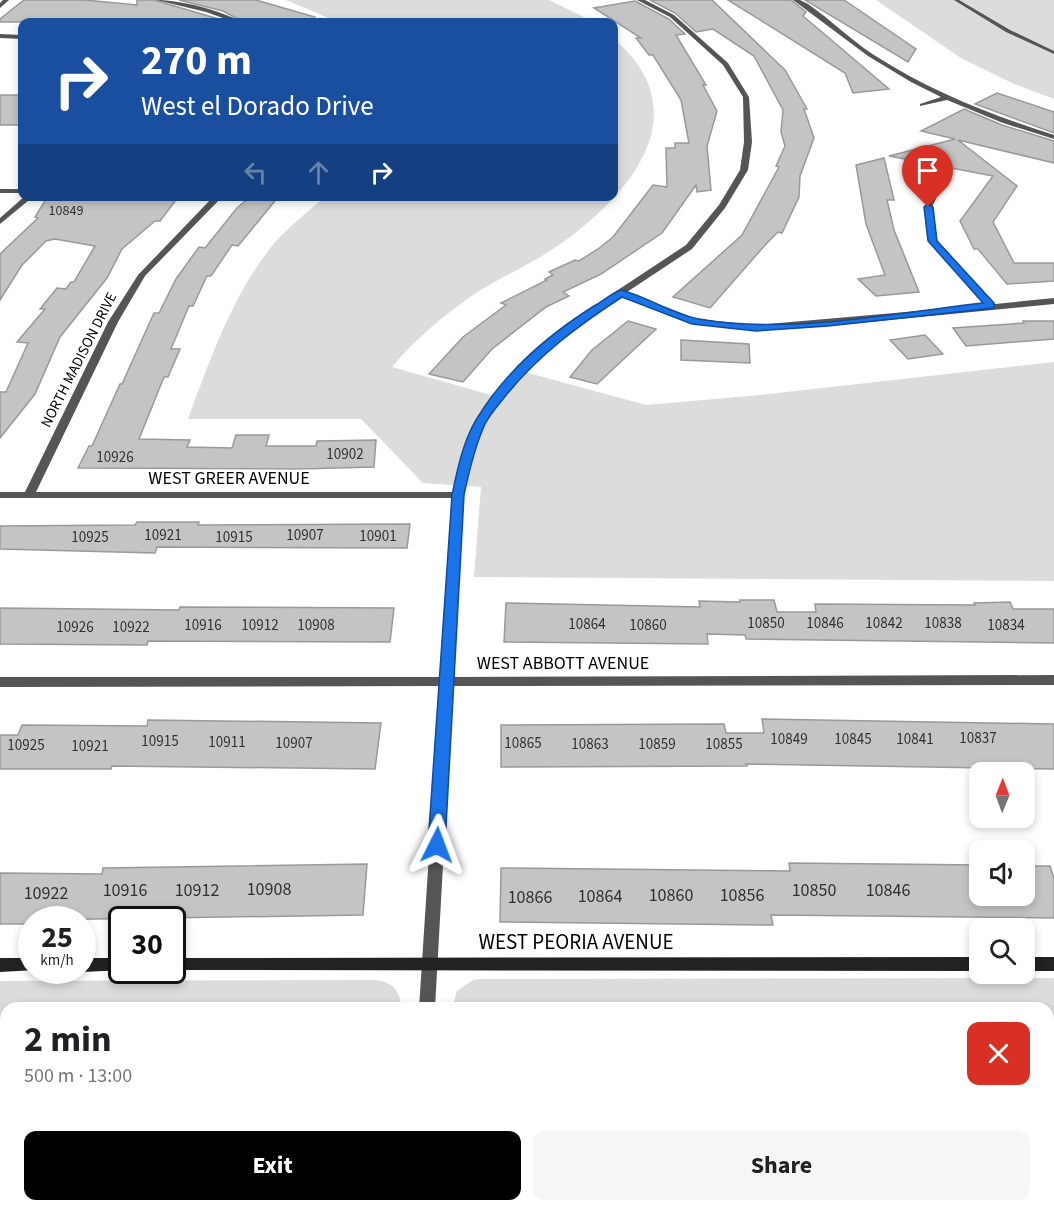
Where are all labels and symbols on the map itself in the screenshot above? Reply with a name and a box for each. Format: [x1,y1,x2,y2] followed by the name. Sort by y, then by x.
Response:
[902,145,953,207] pin
[49,201,83,221] house number: 10849
[36,289,122,431] street label: NORTH MADISON DRIVE
[326,444,364,465] house number: 10902
[96,447,134,468] house number: 10926
[148,466,310,491] street label: WEST GREER AVENUE
[144,525,182,546] house number: 10921
[286,525,324,546] house number: 10907
[359,526,397,547] house number: 10901
[71,527,109,548] house number: 10925
[215,527,253,548] house number: 10915
[747,613,785,634] house number: 10850
[806,613,844,634] house number: 10846
[865,613,903,634] house number: 10842
[924,613,962,634] house number: 10838
[568,614,606,635] house number: 10864
[184,615,222,636] house number: 10916
[241,615,279,636] house number: 10912
[297,615,335,636] house number: 10908
[629,615,667,636] house number: 10860
[987,615,1025,636] house number: 10834
[56,617,94,638] house number: 10926
[112,617,150,638] house number: 10922
[477,651,649,676] street label: WEST ABBOTT AVENUE
[959,728,997,749] house number: 10837
[770,729,808,750] house number: 10849
[834,729,872,750] house number: 10845
[896,729,934,750] house number: 10841
[141,731,179,752] house number: 10915
[208,732,246,753] house number: 10911
[275,733,313,754] house number: 10907
[504,733,542,754] house number: 10865
[571,734,609,755] house number: 10863
[638,734,676,755] house number: 10859
[705,734,743,755] house number: 10855
[7,735,45,756] house number: 10925
[71,736,109,757] house number: 10921
[969,762,1035,828] north arrow
[405,813,469,877] position arrow
[247,877,291,902] house number: 10908
[103,878,147,903] house number: 10916
[175,878,219,903] house number: 10912
[792,878,836,903] house number: 10850
[866,878,910,903] house number: 10846
[24,881,68,906] house number: 10922
[649,883,693,908] house number: 10860
[720,883,764,908] house number: 10856
[578,884,622,909] house number: 10864
[508,885,552,910] house number: 10866
[108,906,186,984] speed limit sign: 30
[479,927,674,957] street label: WEST PEORIA AVENUE

